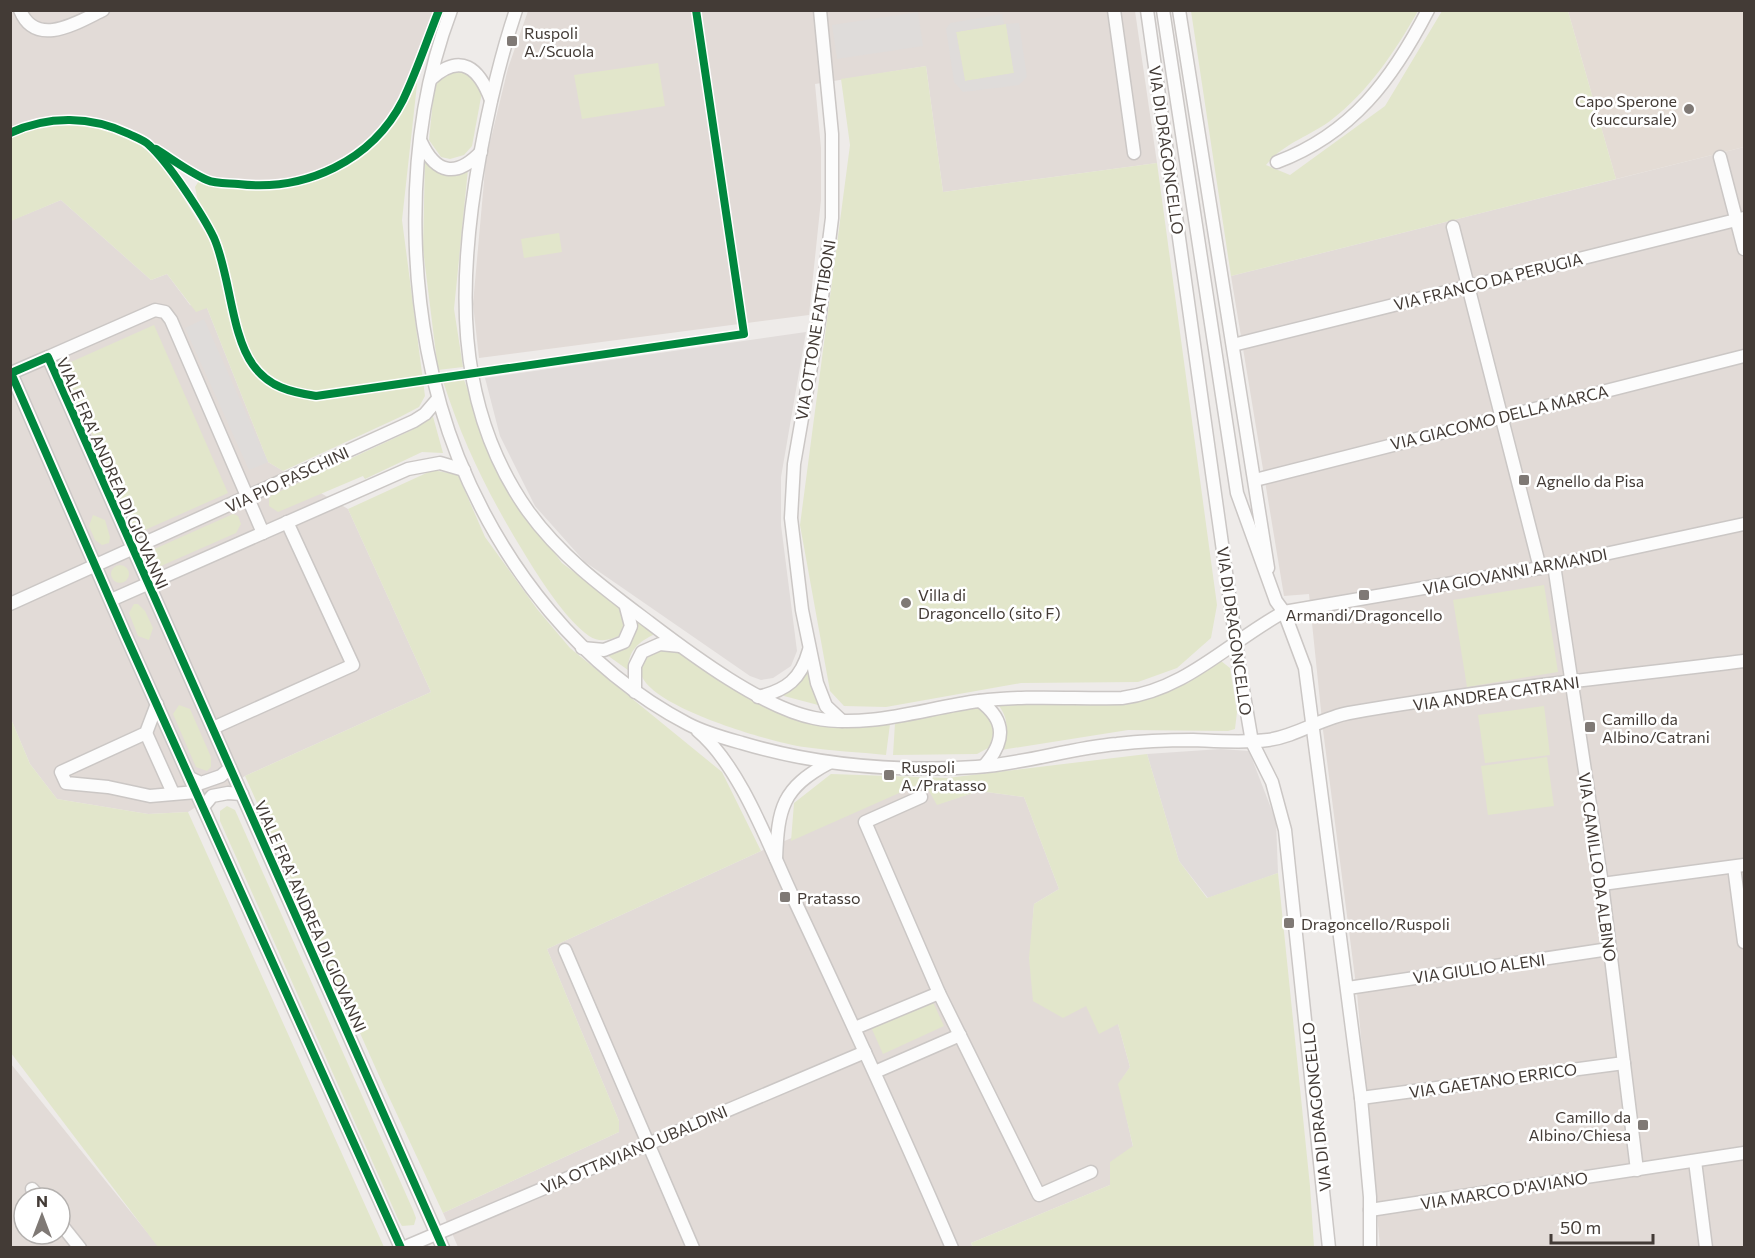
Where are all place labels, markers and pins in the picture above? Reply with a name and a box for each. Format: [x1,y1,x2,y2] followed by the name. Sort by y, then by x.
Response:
[524,23,594,60] place label: Ruspoli A./Scuola
[505,34,519,48] marker: Ruspoli A./Scuola
[1575,91,1677,128] place label: Capo Sperone (succursale)
[1682,102,1696,116] marker: Capo Sperone (succursale)
[1536,471,1644,490] place label: Agnello da Pisa
[1517,473,1531,487] marker: Agnello da Pisa
[918,585,1061,622] place label: Villa di Dragoncello (sito F)
[1357,588,1371,602] marker: Armandi/Dragoncello
[899,596,913,610] marker: Villa di Dragoncello (sito F)
[1285,605,1443,624] place label: Armandi/Dragoncello
[1602,709,1710,746] place label: Camillo da Albino/Catrani
[1583,720,1597,734] marker: Camillo da Albino/Catrani
[901,757,987,794] place label: Ruspoli A./Pratasso
[882,768,896,782] marker: Ruspoli A./Pratasso
[797,888,861,907] place label: Pratasso
[778,890,792,904] marker: Pratasso
[1301,914,1450,933] place label: Dragoncello/Ruspoli
[1282,916,1296,930] marker: Dragoncello/Ruspoli
[1529,1107,1631,1144] place label: Camillo da Albino/Chiesa
[1636,1118,1650,1132] marker: Camillo da Albino/Chiesa

